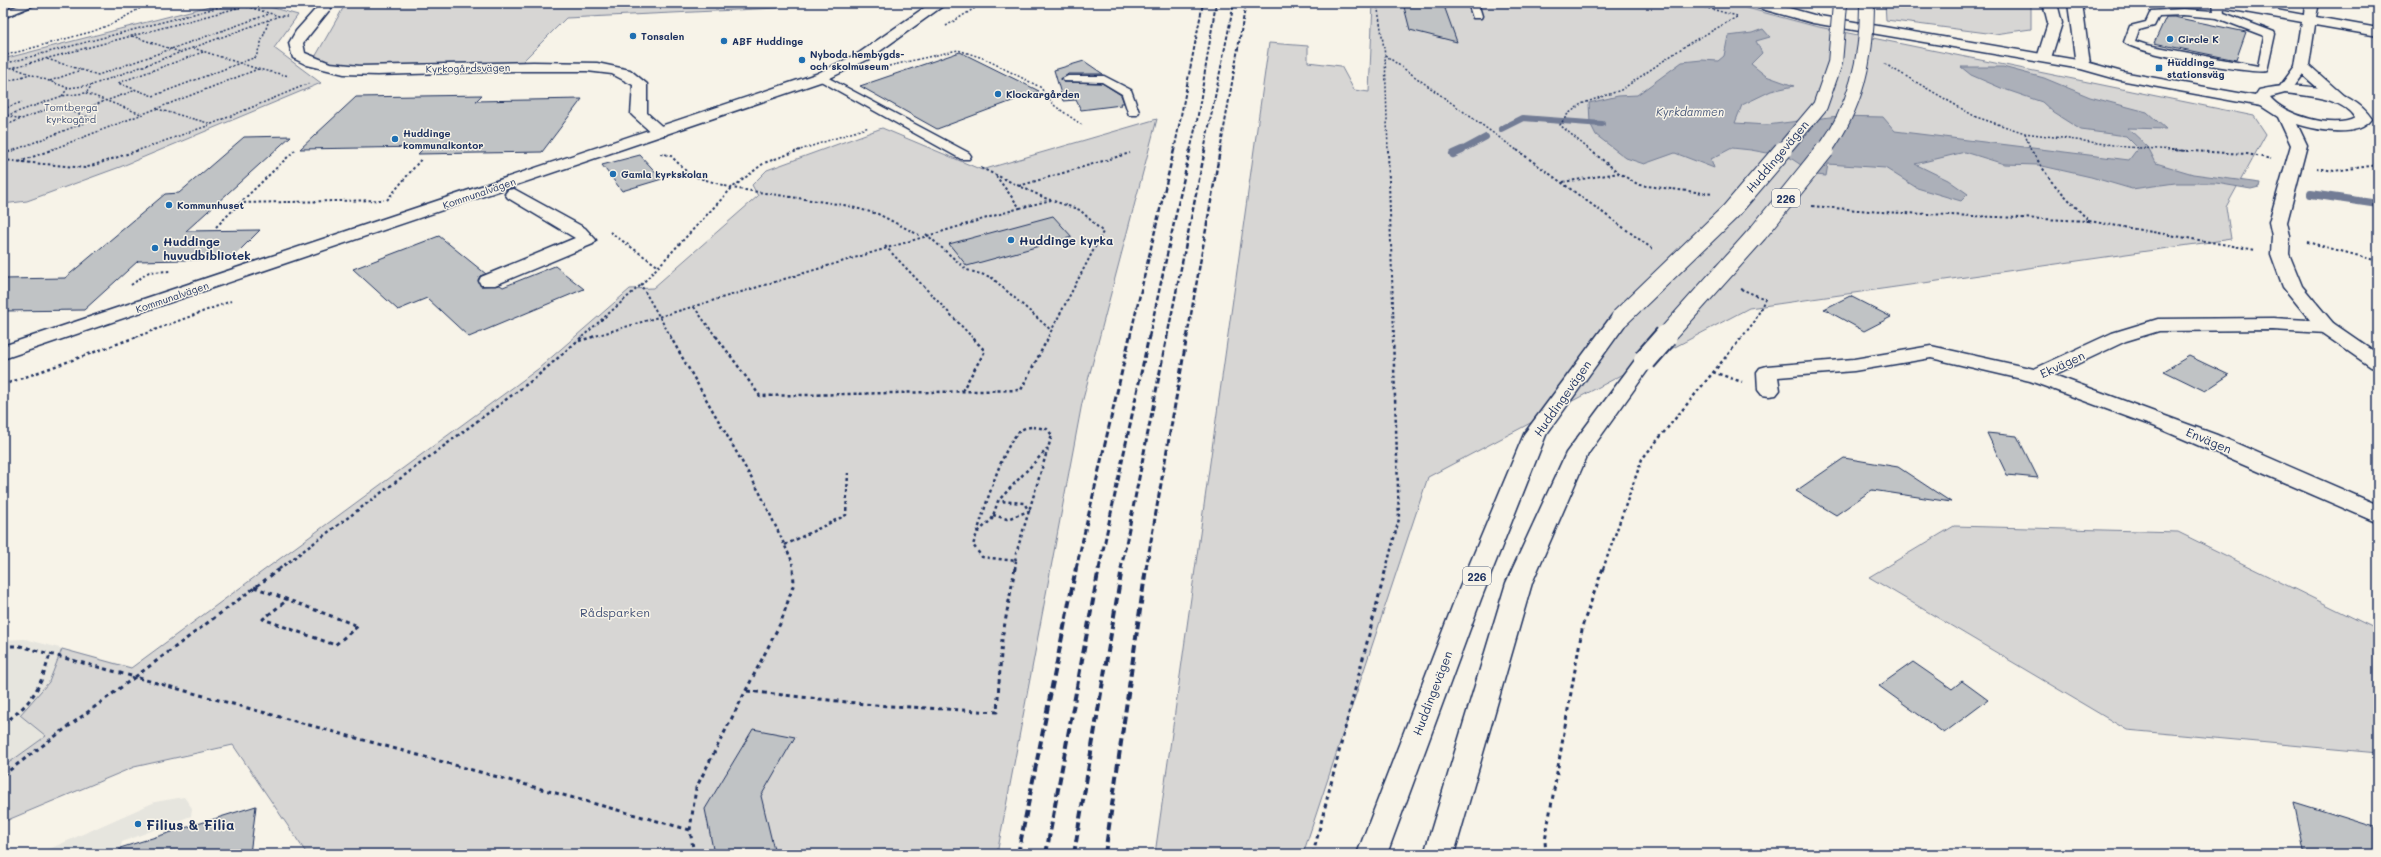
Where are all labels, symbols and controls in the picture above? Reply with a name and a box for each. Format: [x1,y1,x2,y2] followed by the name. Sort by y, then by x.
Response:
[641,29,685,43] place label: Tonsalen
[628,31,638,41] marker: Tonsalen
[2178,32,2219,46] place label: Circle K
[732,34,803,48] place label: ABF Huddinge
[2165,34,2175,44] marker: Circle K
[719,36,729,46] marker: ABF Huddinge
[810,47,905,73] place label: Nyboda hembygds- och skolmuseum
[797,55,807,65] marker: Nyboda hembygds- och skolmuseum
[2167,55,2224,81] place label: Huddinge stationsväg
[426,60,510,76] street label: Kyrkogårdsvägen
[2154,63,2164,73] marker: Huddinge stationsväg
[1006,87,1080,101] place label: Klockargården
[993,89,1003,99] marker: Klockargården
[44,100,98,126] park label: Tomtberga kyrkogård
[1656,104,1724,119] water label: Kyrkdammen
[1742,117,1812,195] street label: Huddingevägen
[403,126,484,152] place label: Huddinge kommunalkontor
[390,134,400,144] marker: Huddinge kommunalkontor
[621,167,708,181] place label: Gamla kyrkskolan
[608,169,618,179] marker: Gamla kyrkskolan
[441,174,517,212] street label: Kommunalvägen
[1772,189,1800,207] road number: 226
[177,198,245,212] place label: Kommunhuset
[164,200,174,210] marker: Kommunhuset
[1019,232,1113,248] place label: Huddinge kyrka
[163,233,251,263] place label: Huddinge huvudbibliotek
[1006,235,1016,245] marker: Huddinge kyrka
[150,243,160,253] marker: Huddinge huvudbibliotek
[134,278,210,316] street label: Kommunalvägen
[2037,347,2087,381] street label: Ekvägen
[1530,357,1594,439] street label: Huddingevägen
[2184,423,2234,457] street label: Envägen
[1463,567,1491,585] road number: 226
[580,604,650,620] park label: Rådsparken
[1409,648,1455,738] street label: Huddingevägen
[146,815,235,834] place label: Filius & Filia
[133,819,143,829] marker: Filius & Filia

